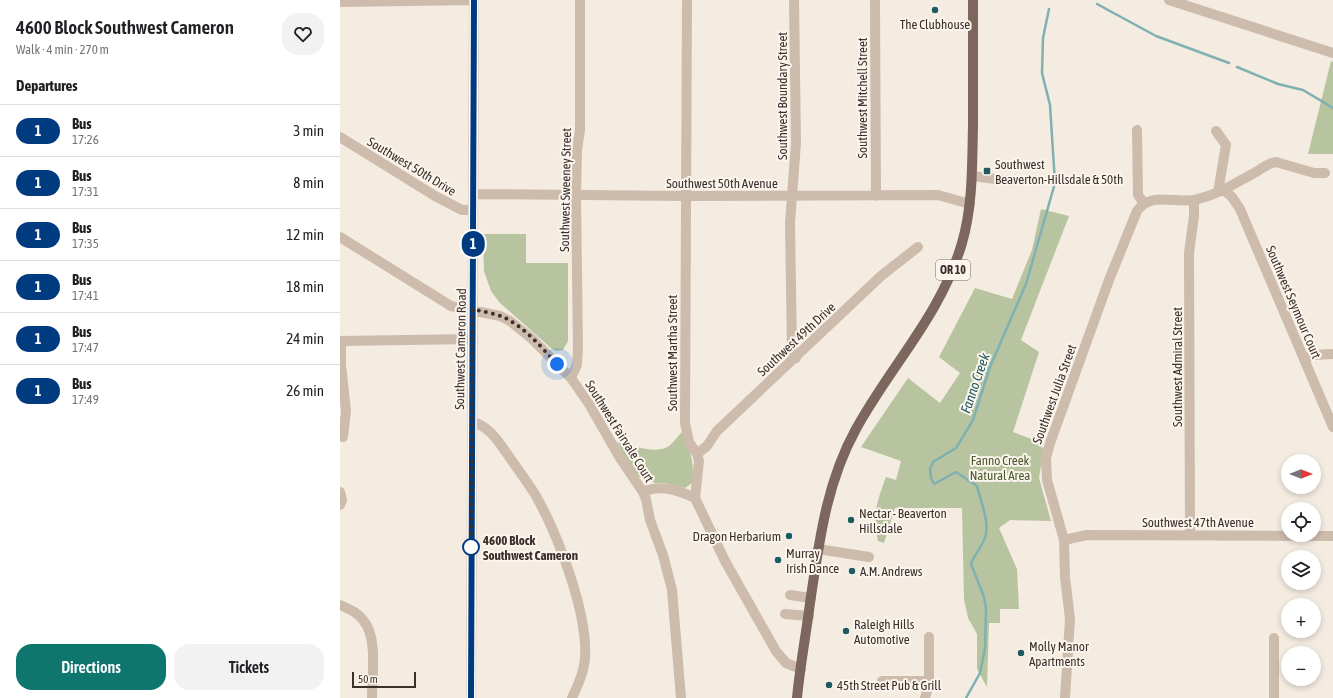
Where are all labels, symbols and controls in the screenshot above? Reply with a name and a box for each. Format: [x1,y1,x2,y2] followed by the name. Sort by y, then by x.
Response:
[930,5,940,15] marker: The Clubhouse
[282,13,324,55] button: heart
[16,16,234,38] text: 4600 Block Southwest Cameron
[900,17,970,32] place label: The Clubhouse
[775,32,790,160] street label: Southwest Boundary Street
[855,37,870,159] street label: Southwest Mitchell Street
[16,42,109,57] text: Walk · 4 min · 270 m
[16,77,78,94] text: Departures
[72,115,92,132] text: Bus
[293,122,324,139] text: 3 min
[35,123,41,139] text: 1
[557,128,574,252] street label: Southwest Sweeney Street
[72,132,99,147] text: 17:26
[365,134,459,199] street label: Southwest 50th Drive
[995,157,1123,187] place label: Southwest Beaverton-Hillsdale & 50th
[982,166,992,176] marker: Southwest Beaverton-Hillsdale & 50th
[72,167,92,184] text: Bus
[293,174,324,191] text: 8 min
[35,175,41,191] text: 1
[666,176,778,191] street label: Southwest 50th Avenue
[72,184,99,199] text: 17:31
[72,219,92,236] text: Bus
[286,226,324,243] text: 12 min
[35,227,41,243] text: 1
[460,231,486,257] line badge: 1
[72,236,99,251] text: 17:35
[470,236,476,252] text: 1
[1263,243,1324,361] street label: Southwest Seymour Court
[936,260,970,280] road number: OR 10
[72,271,92,288] text: Bus
[286,278,324,295] text: 18 min
[35,279,41,295] text: 1
[72,288,99,303] text: 17:41
[452,288,469,410] street label: Southwest Cameron Road
[665,295,680,411] street label: Southwest Martha Street
[754,299,838,379] street label: Southwest 49th Drive
[1170,307,1185,427] street label: Southwest Admiral Street
[72,323,92,340] text: Bus
[286,330,324,347] text: 24 min
[35,331,41,347] text: 1
[72,340,99,355] text: 17:47
[1030,342,1080,446] street label: Southwest Julia Street
[957,350,993,415] water label: Fanno Creek
[547,354,567,374] your location
[72,375,92,392] text: Bus
[582,378,657,485] street label: Southwest Fairvale Court
[286,382,324,399] text: 26 min
[35,383,41,399] text: 1
[72,392,99,407] text: 17:49
[970,453,1030,483] park label: Fanno Creek Natural Area
[1281,454,1321,494] north arrow
[1281,454,1321,686] map controls
[1281,502,1321,542] button: locate
[859,506,947,536] place label: Nectar - Beaverton Hillsdale
[846,515,856,525] marker: Nectar - Beaverton Hillsdale
[1142,515,1254,530] street label: Southwest 47th Avenue
[693,529,781,544] place label: Dragon Herbarium
[784,531,794,541] marker: Dragon Herbarium
[482,533,578,563] place label: 4600 Block Southwest Cameron
[462,538,480,556] marker: 4600 Block Southwest Cameron
[786,546,839,576] place label: Murray Irish Dance
[1281,550,1321,590] button: layers
[773,555,783,565] marker: Murray Irish Dance
[860,564,923,579] place label: A.M. Andrews
[847,566,857,576] marker: A.M. Andrews
[1281,598,1321,638] button: +
[854,617,915,647] place label: Raleigh Hills Automotive
[841,626,851,636] marker: Raleigh Hills Automotive
[1029,639,1089,669] place label: Molly Manor Apartments
[16,644,166,690] button: Directions
[174,644,324,690] button: Tickets
[1281,646,1321,686] button: −
[1016,648,1026,658] marker: Molly Manor Apartments
[352,670,416,689] scale bar
[358,673,378,685] text: 50 m
[837,678,942,693] place label: 45th Street Pub & Grill
[824,680,834,690] marker: 45th Street Pub & Grill

